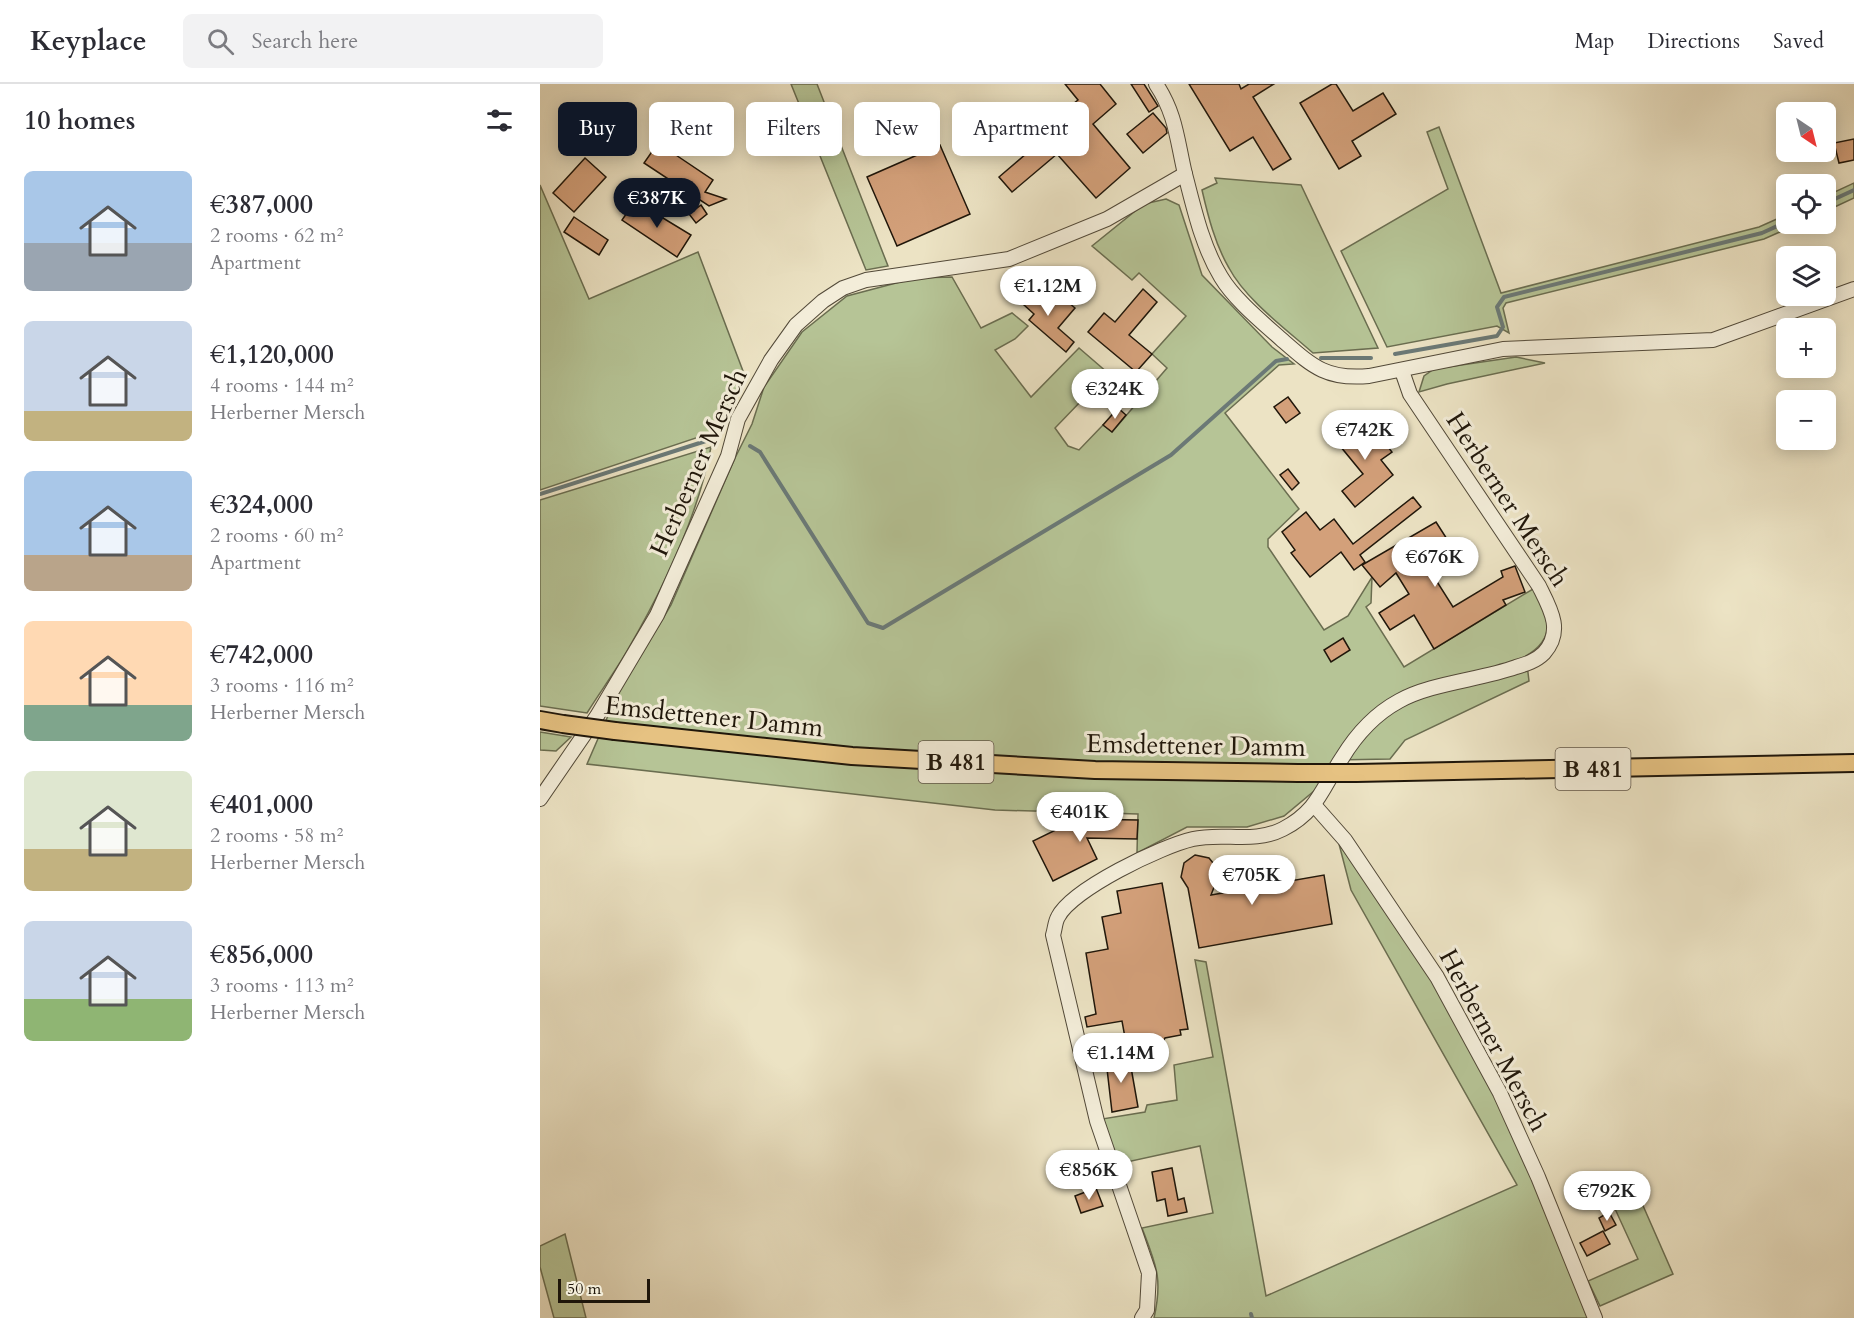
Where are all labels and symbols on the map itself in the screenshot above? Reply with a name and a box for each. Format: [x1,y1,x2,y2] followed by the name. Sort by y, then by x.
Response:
[1776,102,1836,162] north arrow
[615,178,699,229] pin: €387K
[999,266,1097,317] pin: €1.12M
[641,363,756,562] street label: Herberner Mersch
[1073,369,1157,420] pin: €324K
[1438,405,1577,593] street label: Herberner Mersch
[1323,410,1407,461] pin: €742K
[1393,537,1477,588] pin: €676K
[603,688,825,745] street label: Emsdettener Damm
[1086,726,1306,765] street label: Emsdettener Damm
[918,741,994,783] road number: B 481
[1556,748,1630,790] road number: B 481
[1038,792,1122,843] pin: €401K
[1210,855,1294,906] pin: €705K
[1431,943,1556,1138] street label: Herberner Mersch
[1072,1033,1170,1084] pin: €1.14M
[1047,1150,1131,1201] pin: €856K
[1565,1171,1649,1222] pin: €792K
[558,1276,650,1304] scale bar

